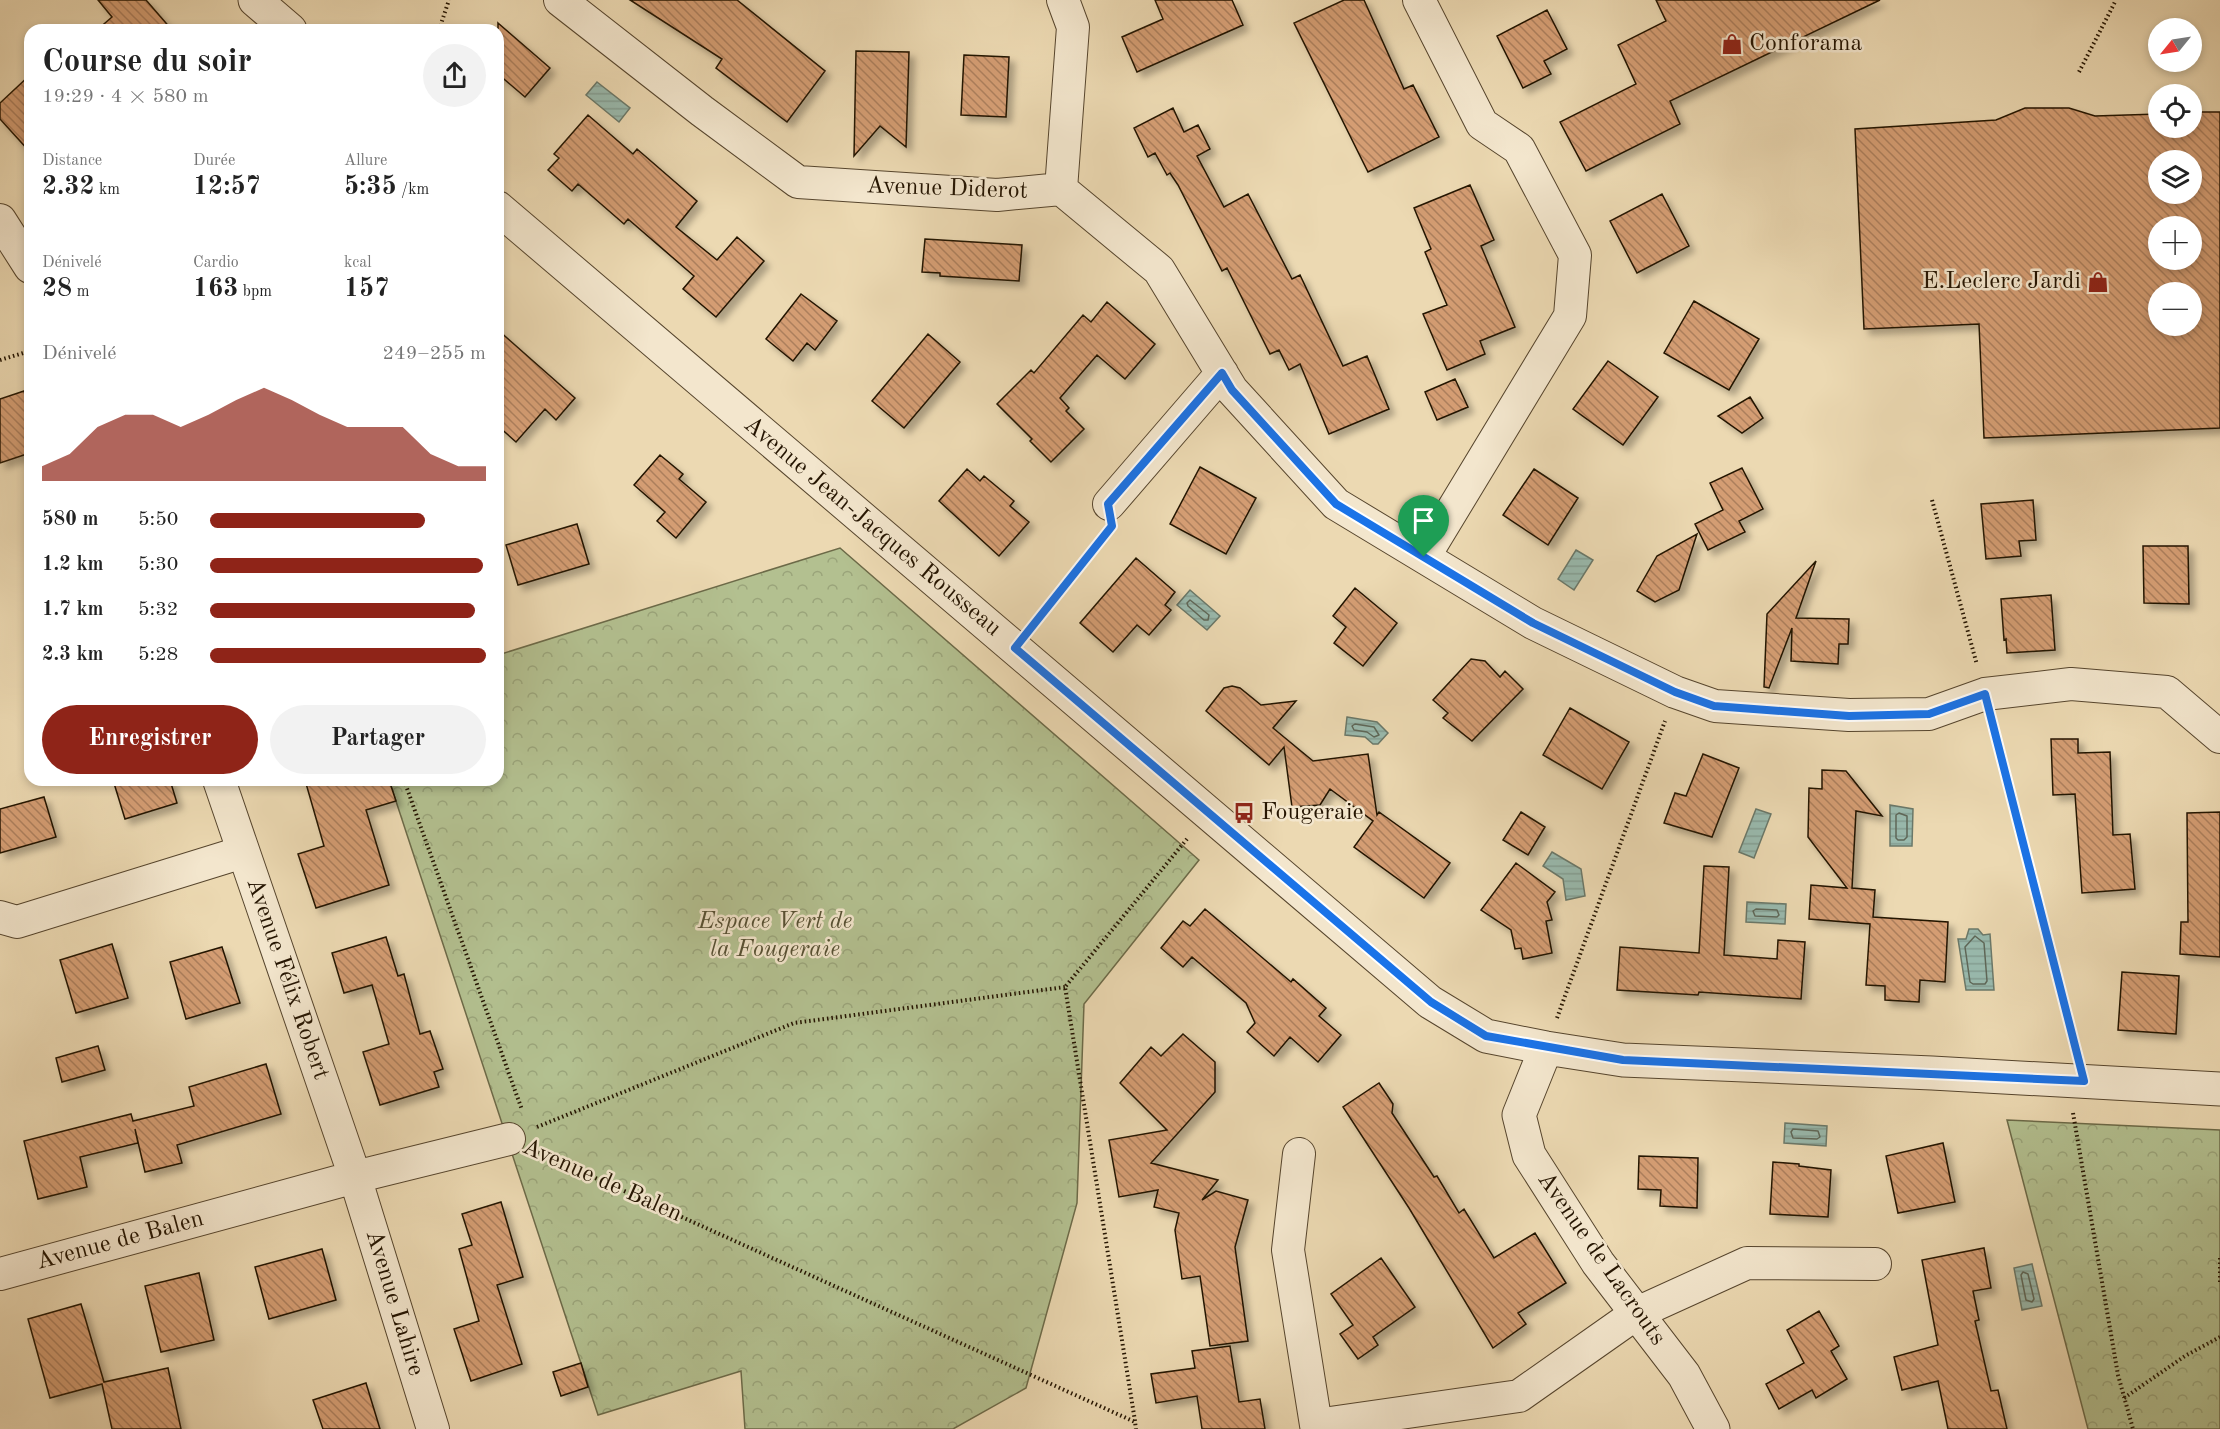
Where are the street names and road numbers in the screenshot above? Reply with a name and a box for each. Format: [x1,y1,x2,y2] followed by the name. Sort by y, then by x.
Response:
[866,174,1028,204] street label: Avenue Diderot
[739,413,1005,642] street label: Avenue Jean-Jacques Rousseau
[241,875,333,1083] street label: Avenue Félix Robert
[518,1135,686,1227] street label: Avenue de Balen
[1532,1168,1670,1350] street label: Avenue de Lacrouts
[34,1207,206,1275] street label: Avenue de Balen
[360,1227,428,1379] street label: Avenue Lahire

